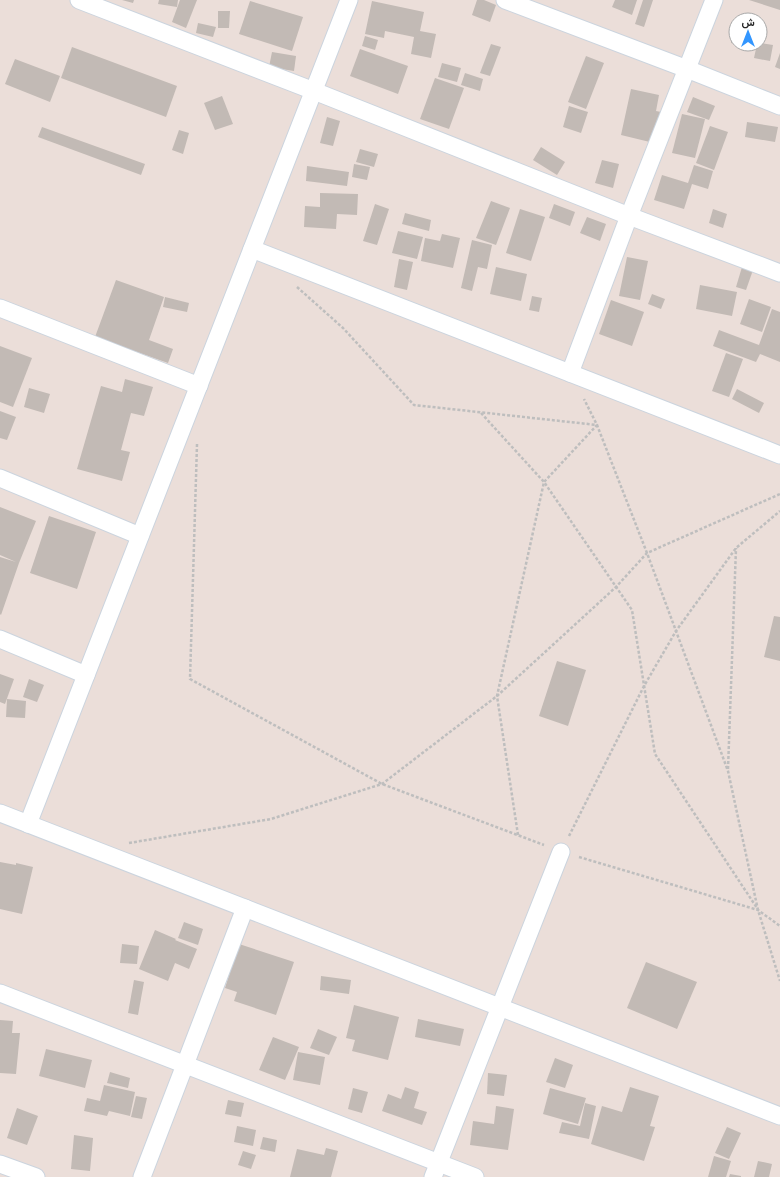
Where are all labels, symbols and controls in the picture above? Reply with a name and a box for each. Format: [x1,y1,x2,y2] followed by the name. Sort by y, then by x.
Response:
[728,12,768,52] north arrow
[741,16,755,29] text: ش

